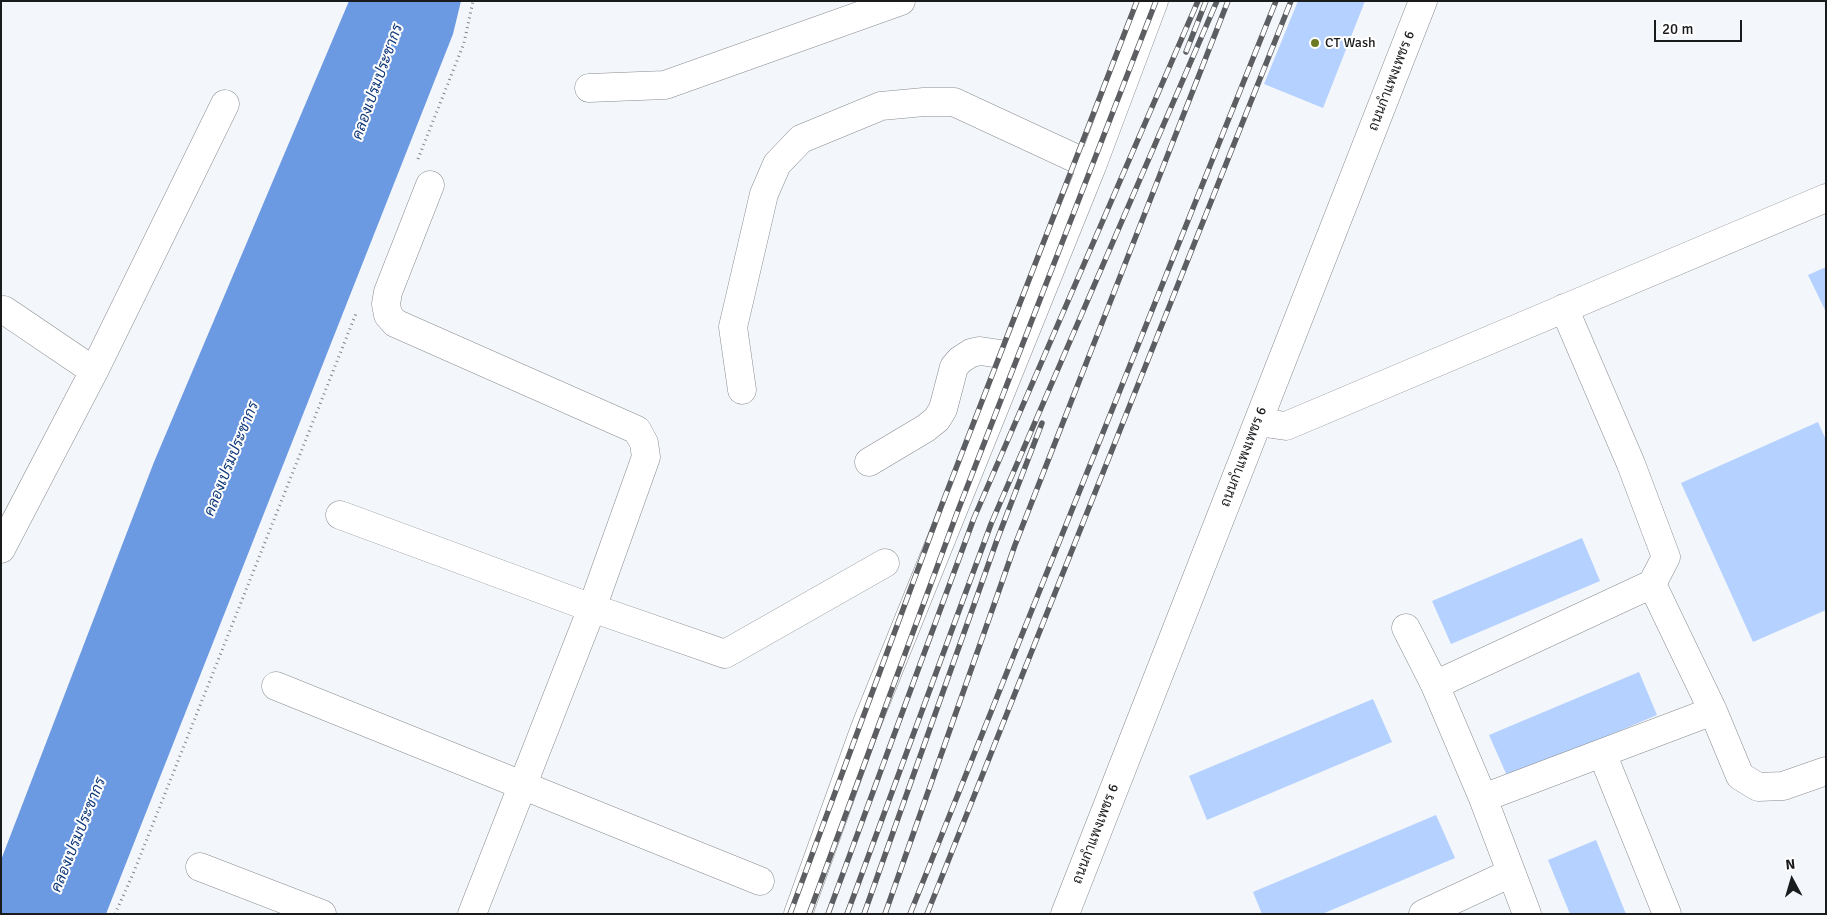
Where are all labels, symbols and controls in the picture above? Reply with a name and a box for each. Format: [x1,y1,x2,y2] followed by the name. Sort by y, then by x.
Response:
[1657,10,1744,42] scale bar
[1662,20,1693,38] text: 20 m
[349,22,407,142] water label: คลองเปรมประชากร
[1365,29,1419,133] street label: ถนนกำแพงเพชร 6
[1325,35,1376,51] place label: CT Wash
[1309,37,1321,49] marker: CT Wash
[201,399,263,519] water label: คลองเปรมประชากร
[1217,405,1271,509] street label: ถนนกำแพงเพชร 6
[48,775,110,895] water label: คลองเปรมประชากร
[1069,782,1123,886] street label: ถนนกำแพงเพชร 6
[1767,855,1817,905] north arrow
[1785,856,1796,874] text: N

